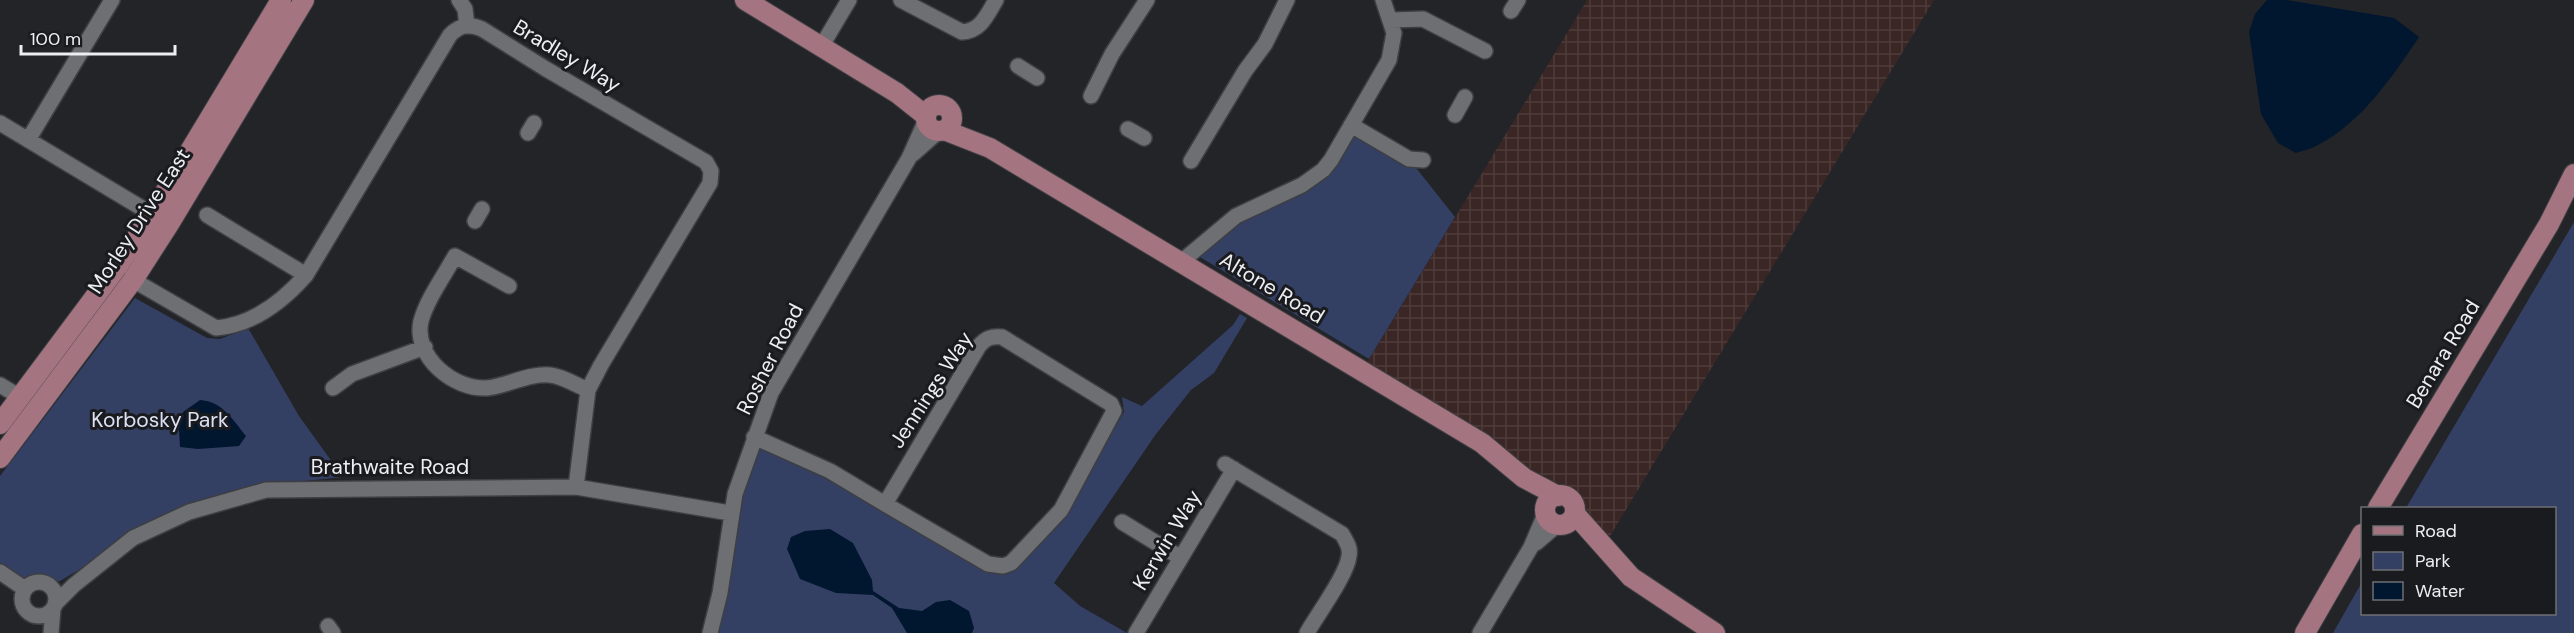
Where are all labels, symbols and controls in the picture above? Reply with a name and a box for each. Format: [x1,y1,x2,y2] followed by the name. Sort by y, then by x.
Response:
[508,13,626,99] street label: Bradley Way
[21,18,176,56] scale bar
[30,27,81,51] text: 100 m
[81,143,197,299] street label: Morley Drive East
[1214,246,1330,330] street label: Altone Road
[2400,295,2486,413] street label: Benara Road
[730,299,810,419] street label: Rosher Road
[883,326,979,454] street label: Jennings Way
[91,406,229,434] park label: Korbosky Park
[311,453,469,481] street label: Brathwaite Road
[1126,484,1208,595] street label: Kerwin Way
[2361,507,2556,615] legend
[2415,519,2457,543] text: Road
[2415,549,2451,573] text: Park
[2415,579,2465,603] text: Water

